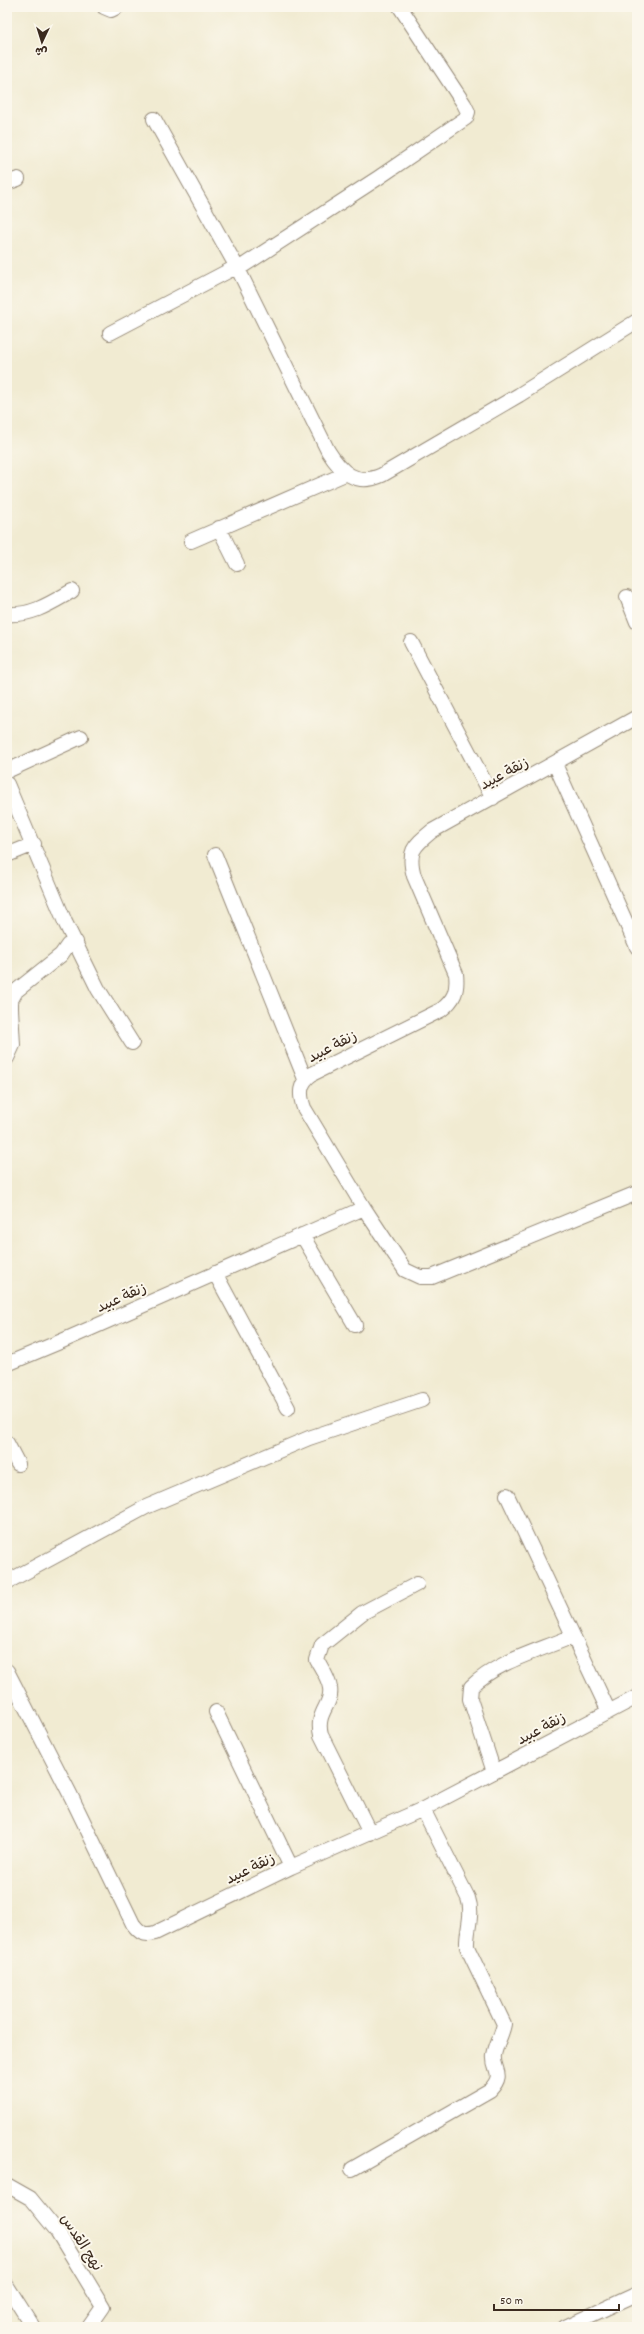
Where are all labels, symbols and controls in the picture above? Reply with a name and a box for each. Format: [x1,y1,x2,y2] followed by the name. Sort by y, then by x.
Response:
[22,22,62,62] north arrow
[35,42,48,58] text: ش
[476,753,533,797] street label: زنقة عبيد
[304,1026,361,1070] street label: زنقة عبيد
[93,1278,150,1320] street label: زنقة عبيد
[513,1708,570,1752] street label: زنقة عبيد
[222,1848,279,1891] street label: زنقة عبيد
[53,2210,107,2276] street label: نهج القدس
[494,2286,619,2312] scale bar
[500,2293,523,2310] text: 50 m

